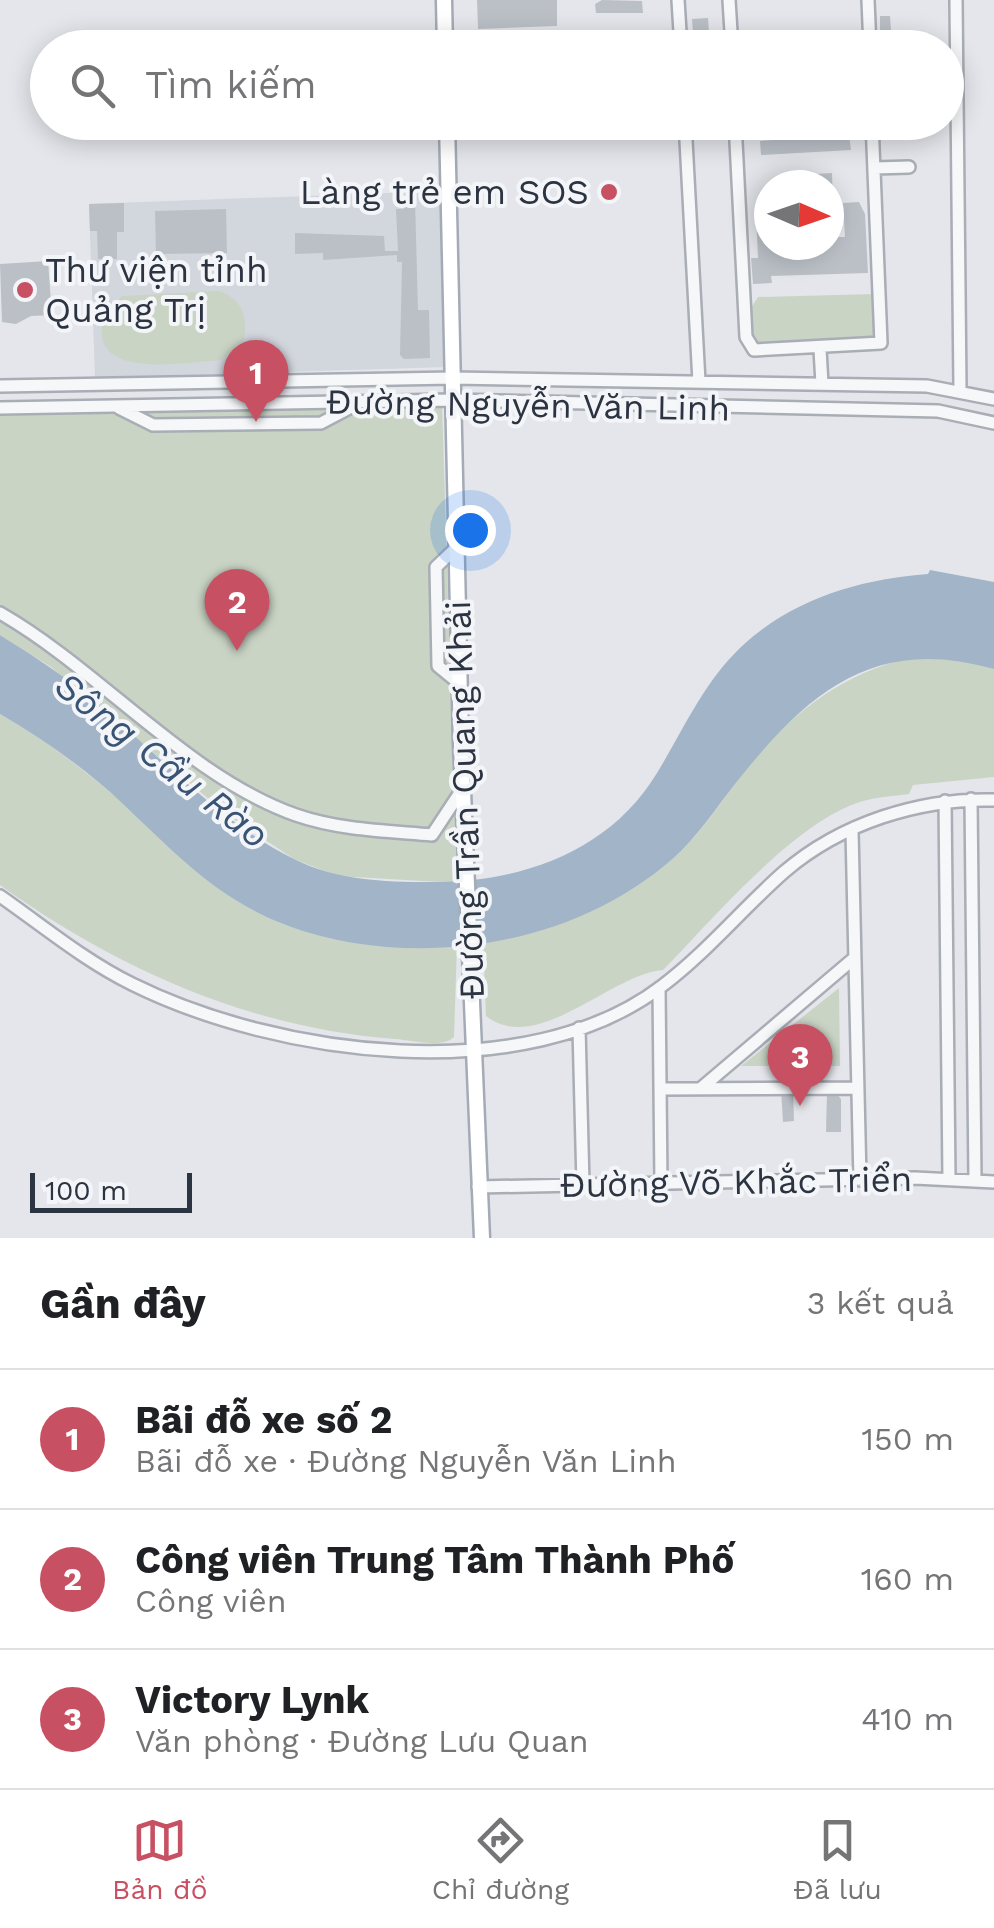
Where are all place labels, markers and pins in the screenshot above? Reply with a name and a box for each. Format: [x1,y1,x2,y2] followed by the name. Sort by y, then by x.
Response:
[300,171,589,213] place label: Làng trẻ em SOS
[598,181,620,203] marker: Làng trẻ em SOS
[45,249,268,331] place label: Thư viện tỉnh Quảng Trị
[14,279,36,301] marker: Thư viện tỉnh Quảng Trị
[224,340,288,422] pin: 1
[204,568,270,651] pin: 2
[768,1024,832,1106] pin: 3

